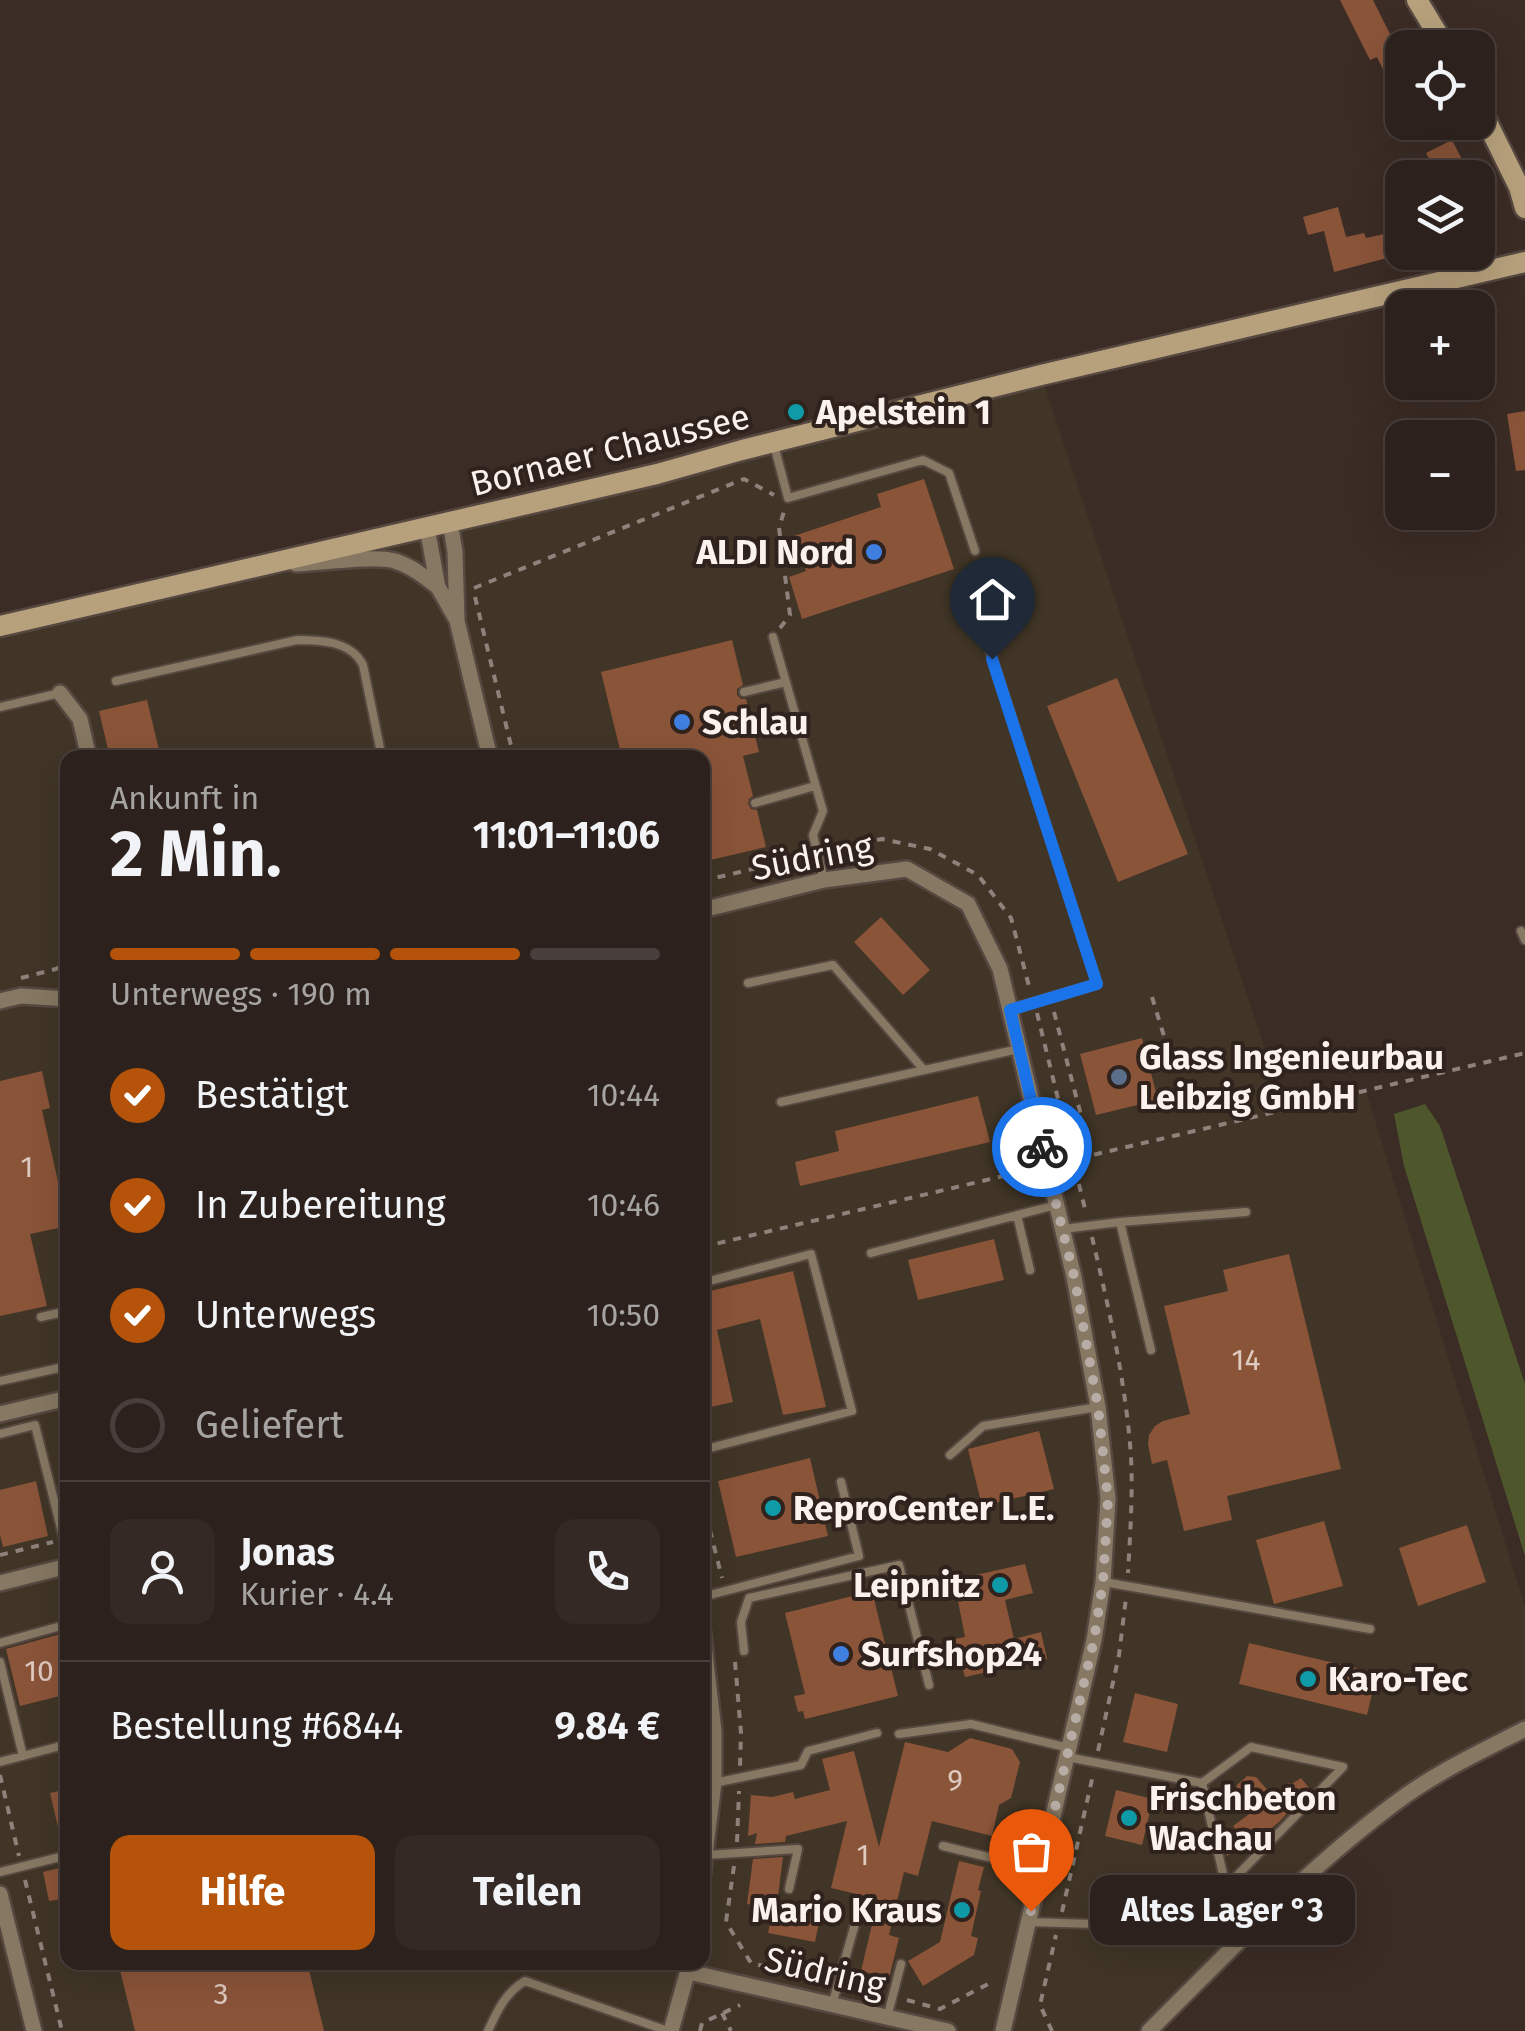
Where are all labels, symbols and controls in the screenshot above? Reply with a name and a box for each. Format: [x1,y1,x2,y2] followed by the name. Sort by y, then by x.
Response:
[1385,30,1495,530] map controls
[1385,30,1495,140] button: locate
[1385,160,1495,270] button: layers
[1385,290,1495,400] button: +
[815,391,991,433] place label: Apelstein 1
[466,395,754,505] street label: Bornaer Chaussee
[785,401,807,423] marker: Apelstein 1
[1385,420,1495,530] button: −
[695,531,854,573] place label: ALDI Nord
[863,541,885,563] marker: ALDI Nord
[950,557,1035,660] pin
[965,572,1020,627] icon: home
[702,701,808,743] place label: Schlau
[671,711,693,733] marker: Schlau
[110,779,259,817] text: Ankunft in
[473,812,660,858] text: 11:01–11:06
[110,815,282,893] text: 2 Min.
[748,825,877,889] street label: Südring
[110,975,372,1013] text: Unterwegs · 190 m
[1139,1036,1444,1118] place label: Glass Ingenieurbau Leibzig GmbH
[1108,1066,1130,1088] marker: Glass Ingenieurbau Leibzig GmbH
[110,1068,165,1123] icon: check
[195,1072,349,1118] text: Bestätigt
[587,1076,660,1114] text: 10:44
[992,1097,1092,1197] courier
[1015,1120,1070,1175] icon: bike
[21,1149,34,1185] house number: 1
[110,1178,165,1233] icon: check
[195,1182,446,1228] text: In Zubereitung
[587,1186,660,1224] text: 10:46
[110,1288,165,1343] icon: check
[195,1292,376,1338] text: Unterwegs
[587,1296,660,1334] text: 10:50
[1232,1342,1261,1378] house number: 14
[195,1402,344,1448] text: Geliefert
[793,1487,1054,1529] place label: ReproCenter L.E.
[762,1497,784,1519] marker: ReproCenter L.E.
[110,1519,215,1624] button: person
[555,1519,660,1624] button: phone
[240,1529,335,1575] text: Jonas
[853,1564,980,1606] place label: Leipnitz
[989,1574,1011,1596] marker: Leipnitz
[240,1575,394,1613] text: Kurier · 4.4
[861,1633,1042,1675] place label: Surfshop24
[830,1643,852,1665] marker: Surfshop24
[24,1653,54,1689] house number: 10
[1328,1658,1468,1700] place label: Karo-Tec
[1297,1668,1319,1690] marker: Karo-Tec
[110,1703,403,1749] text: Bestellung #6844
[555,1703,660,1749] text: 9.84 €
[947,1762,963,1798] house number: 9
[1149,1777,1336,1859] place label: Frischbeton Wachau
[1118,1807,1140,1829] marker: Frischbeton Wachau
[989,1809,1074,1912] pin
[1004,1824,1059,1879] icon: bag
[110,1835,375,1950] button: Hilfe
[395,1835,660,1950] button: Teilen
[857,1837,870,1873] house number: 1
[1091,1876,1356,1946] callout: Altes Lager °3
[752,1889,942,1931] place label: Mario Kraus
[1121,1891,1324,1929] text: Altes Lager °3
[951,1899,973,1921] marker: Mario Kraus
[761,1938,890,2006] street label: Südring
[214,1976,228,2012] house number: 3

